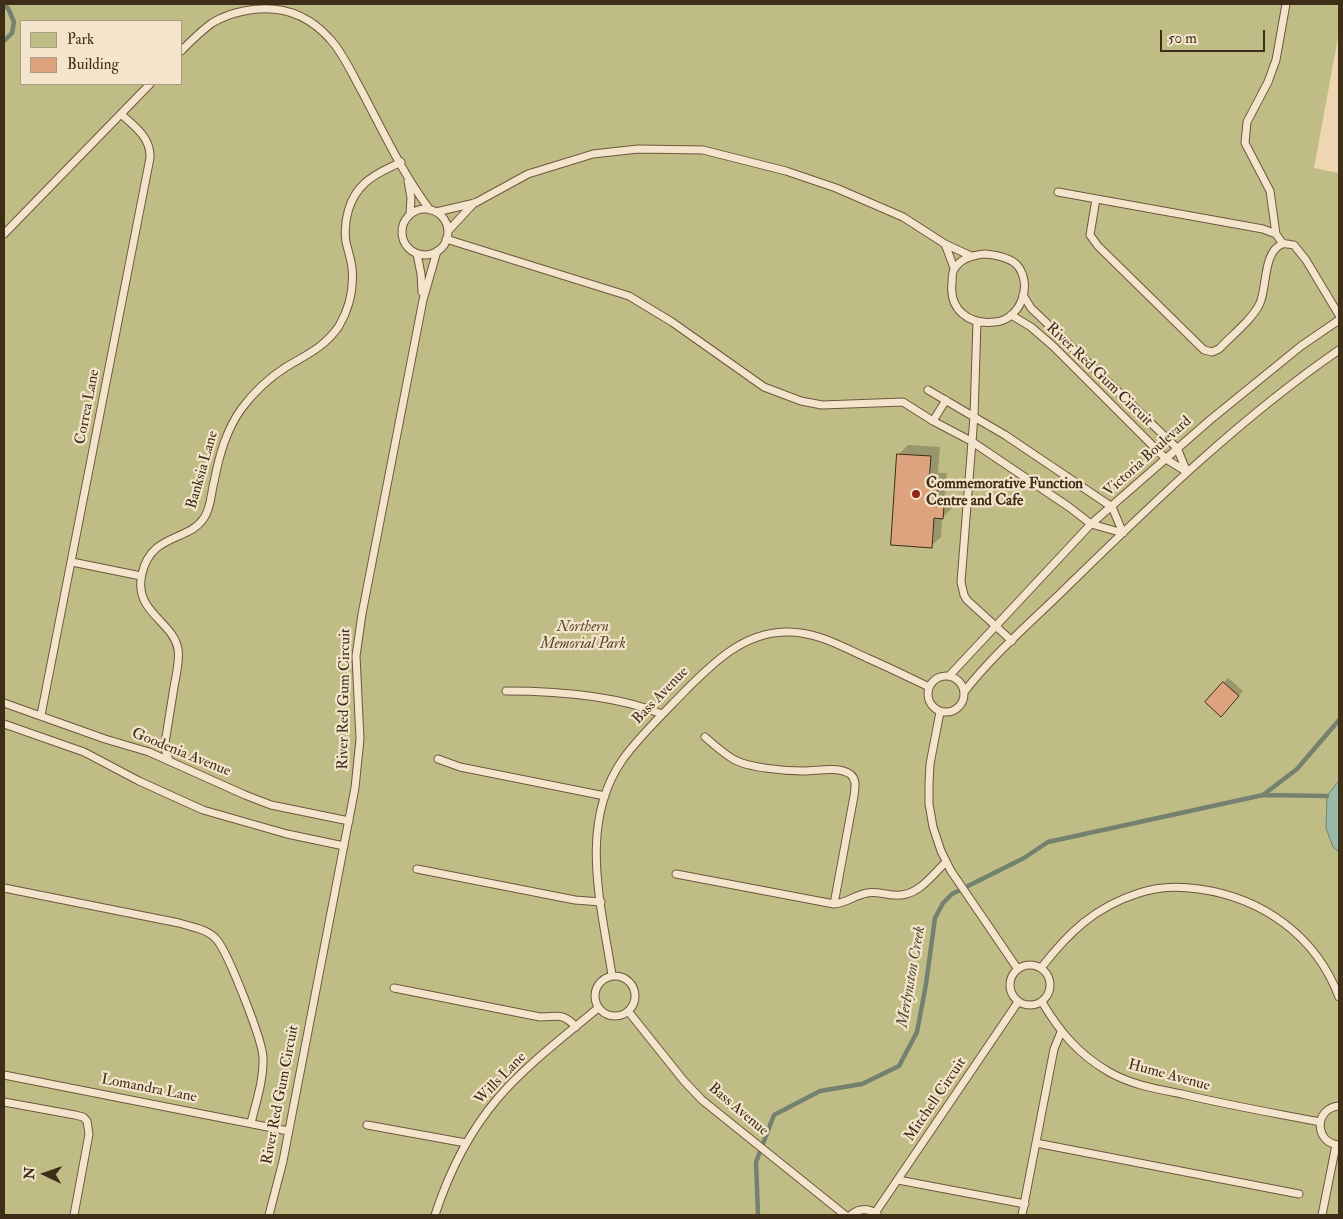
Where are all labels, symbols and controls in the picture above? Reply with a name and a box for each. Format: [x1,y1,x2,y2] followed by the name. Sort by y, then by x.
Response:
[20,20,182,85] legend
[1163,20,1268,52] scale bar
[1168,29,1197,48] text: 50 m
[67,30,94,49] text: Park
[67,55,119,74] text: Building
[1042,319,1156,431] street label: River Red Gum Circuit
[72,368,104,446] street label: Correa Lane
[1100,413,1196,501] street label: Victoria Boulevard
[183,429,223,511] street label: Banksia Lane
[926,476,1083,511] place label: Commemorative Function Centre and Cafe
[910,488,922,500] marker: Commemorative Function Centre and Cafe
[540,619,626,654] park label: Northern Memorial Park
[335,628,355,770] street label: River Red Gum Circuit
[629,664,693,728] street label: Bass Avenue
[129,725,233,781] street label: Goodenia Avenue
[894,925,930,1029] water label: Merlynston Creek
[259,1024,303,1166] street label: River Red Gum Circuit
[472,1049,530,1109] street label: Wills Lane
[901,1055,971,1145] street label: Mitchell Circuit
[1126,1056,1212,1096] street label: Hume Avenue
[100,1071,198,1107] street label: Lomandra Lane
[704,1080,772,1140] street label: Bass Avenue
[20,1149,70,1199] north arrow
[21,1166,38,1180] text: N

